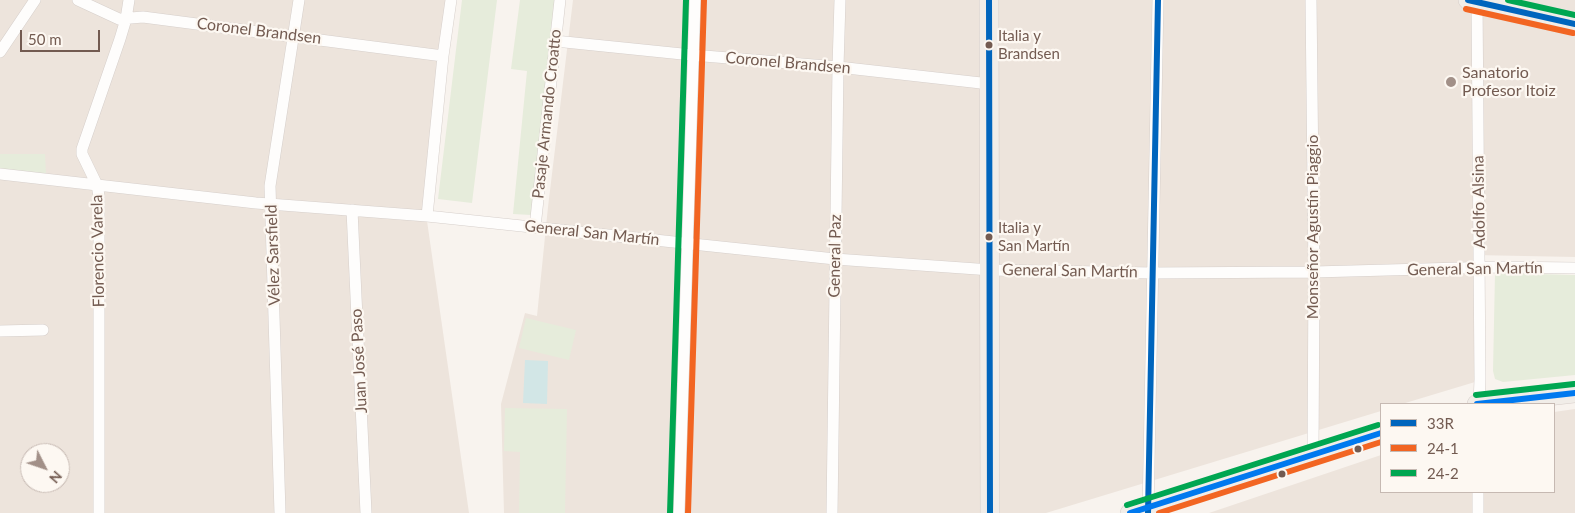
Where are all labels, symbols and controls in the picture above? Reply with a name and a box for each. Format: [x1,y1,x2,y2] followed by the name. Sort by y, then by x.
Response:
[196,14,322,48] street label: Coronel Brandsen
[22,20,102,52] scale bar
[998,27,1060,62] place label: Italia y Brandsen
[529,28,565,200] street label: Pasaje Armando Croatto
[28,30,62,48] text: 50 m
[984,40,994,50] marker: Italia y Brandsen
[725,48,851,78] street label: Coronel Brandsen
[1462,63,1556,101] place label: Sanatorio Profesor Itoiz
[1444,75,1458,89] marker: Sanatorio Profesor Itoiz
[1303,135,1323,319] street label: Monseñor Agustín Piaggio
[1469,155,1489,249] street label: Adolfo Alsina
[87,195,109,307] street label: Florencio Varela
[262,204,284,306] street label: Vélez Sarsfield
[825,214,845,298] street label: General Paz
[524,216,660,250] street label: General San Martín
[998,219,1070,254] place label: Italia y San Martín
[984,232,994,242] marker: Italia y San Martín
[1407,258,1543,280] street label: General San Martín
[1002,260,1138,282] street label: General San Martín
[347,308,371,414] street label: Juan José Paso
[1380,403,1555,493] legend
[1427,414,1454,432] text: 33R
[1427,439,1459,457] text: 24-1
[20,443,70,493] north arrow
[1353,444,1363,454] unlabelled marker
[1427,464,1459,482] text: 24-2
[46,468,66,487] text: N
[1277,469,1287,479] unlabelled marker

